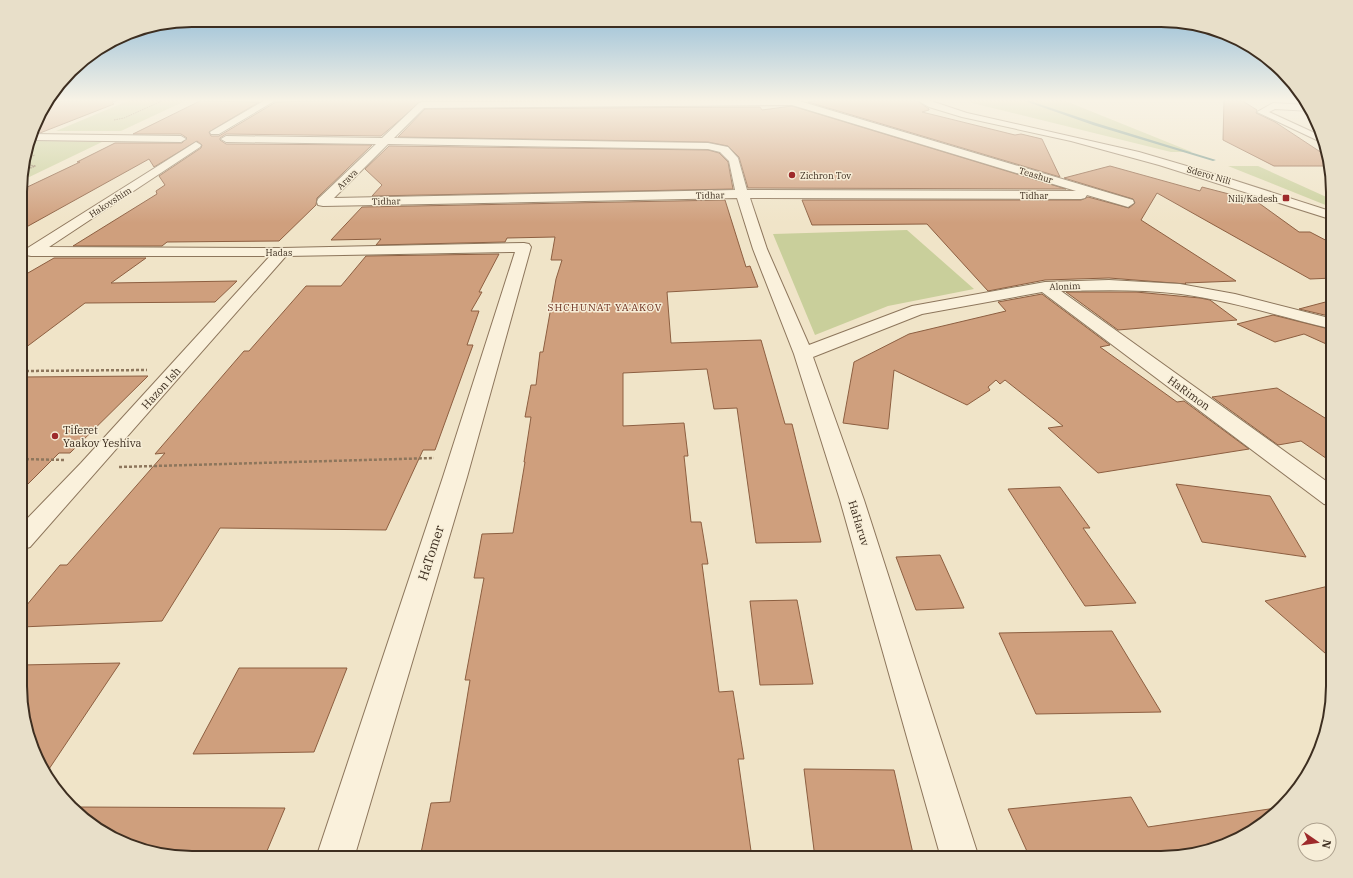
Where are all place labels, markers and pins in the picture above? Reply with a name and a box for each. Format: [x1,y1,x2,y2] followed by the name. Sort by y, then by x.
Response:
[787,170,797,180] marker: Zichron Tov
[800,170,851,181] place label: Zichron Tov
[1228,193,1278,204] place label: Nili/Kadesh
[1281,193,1291,203] marker: Nili/Kadesh
[63,423,142,450] place label: Tiferet Yaakov Yeshiva
[50,431,60,441] marker: Tiferet Yaakov Yeshiva

